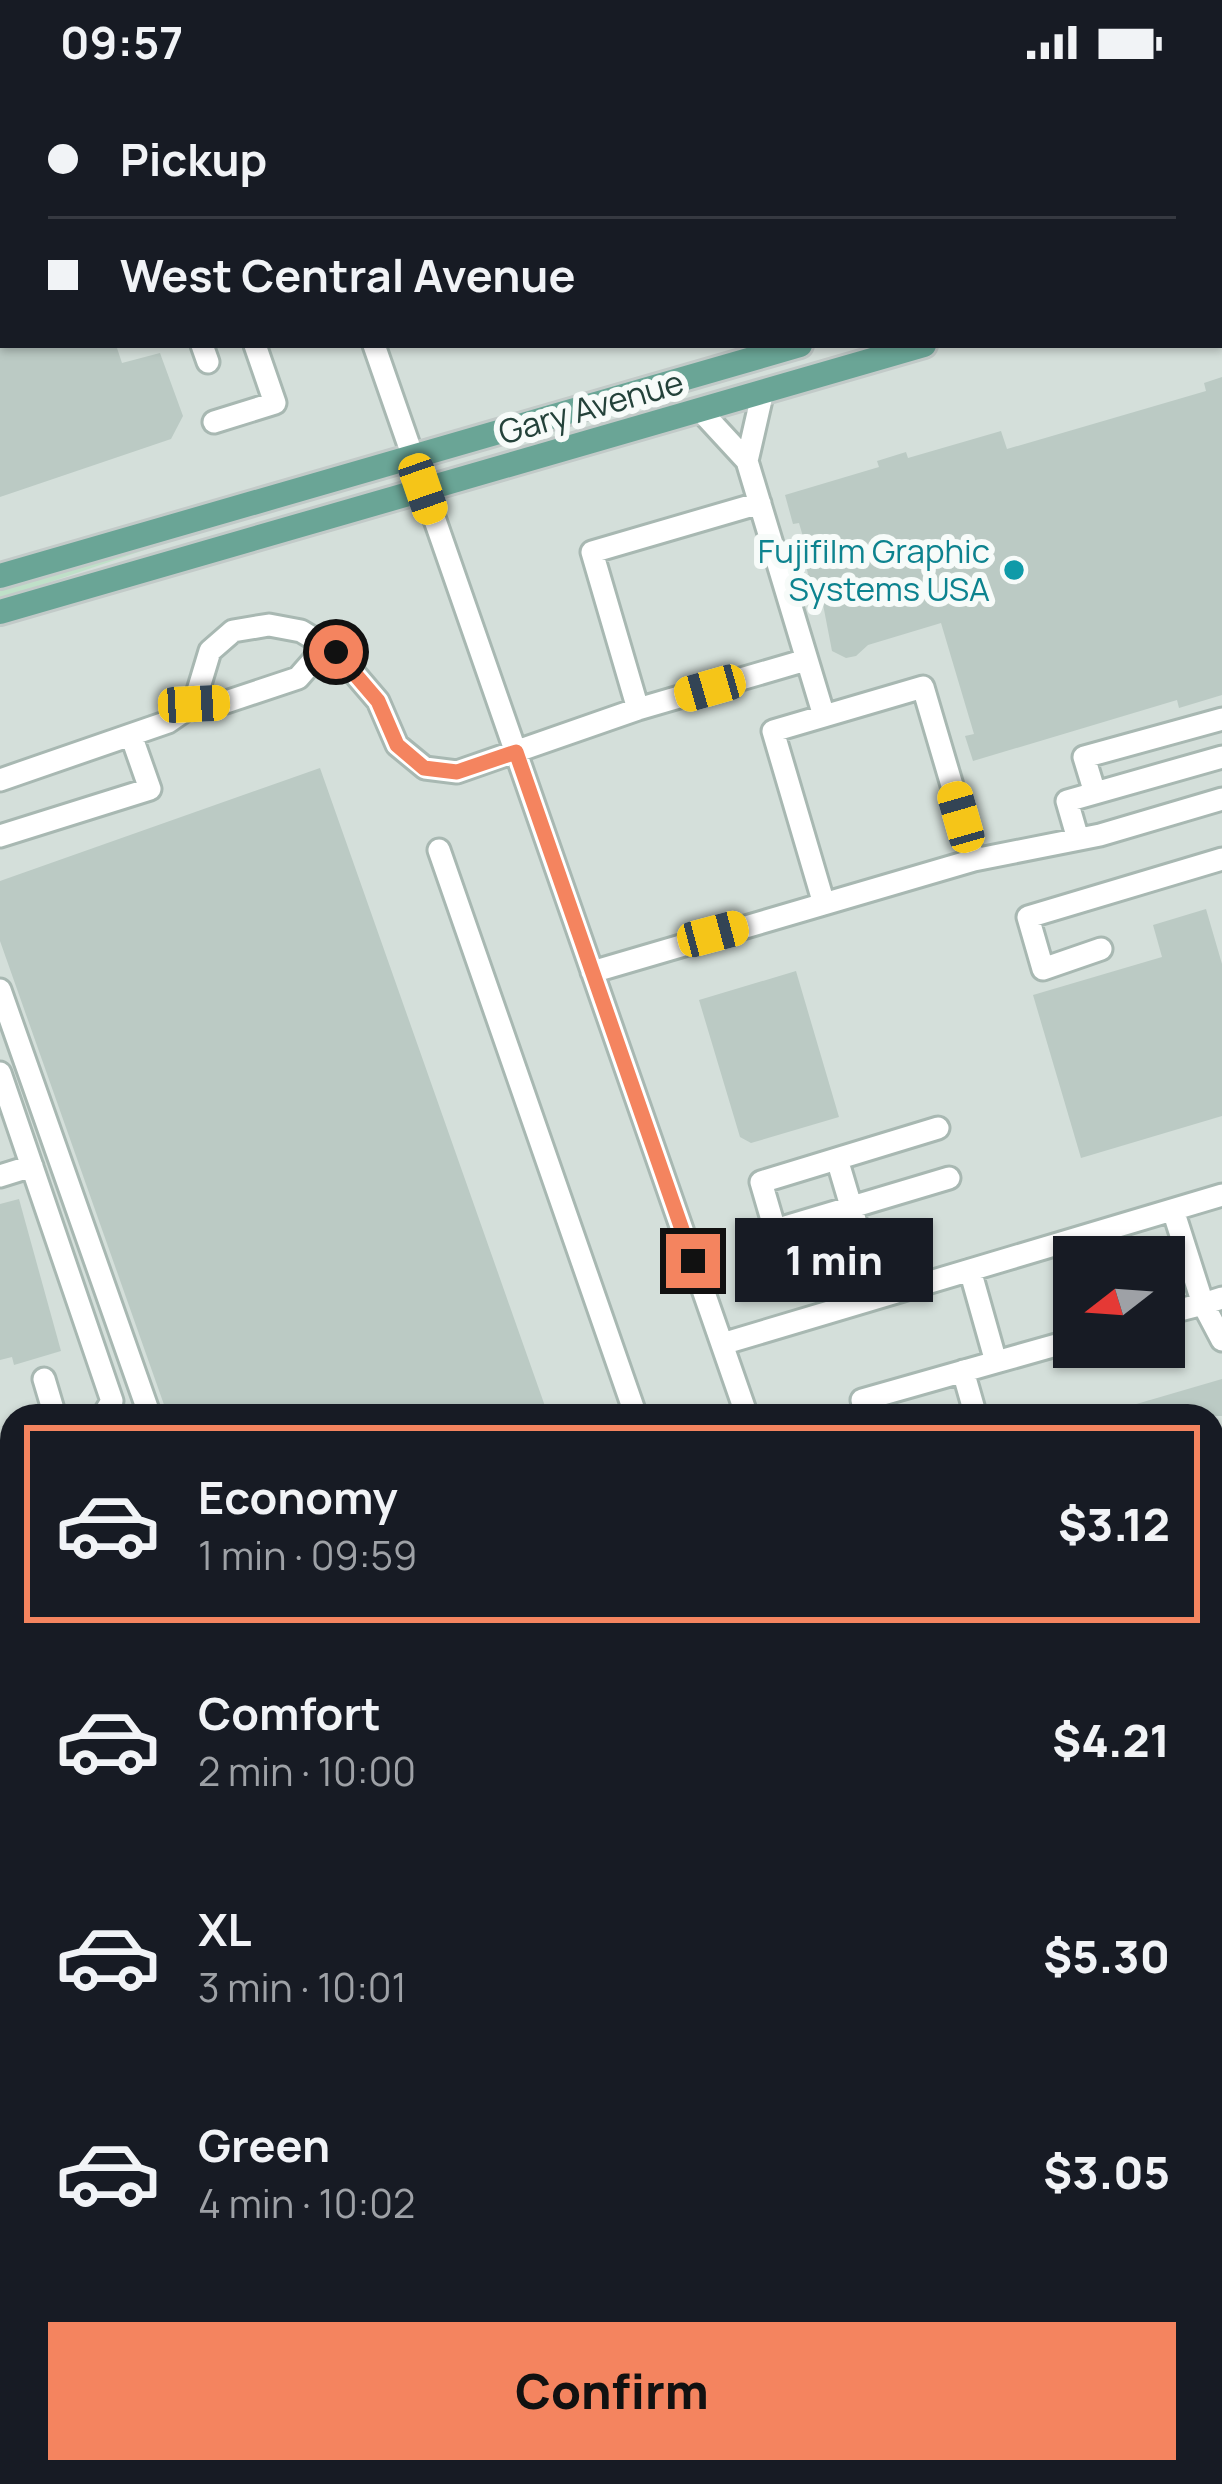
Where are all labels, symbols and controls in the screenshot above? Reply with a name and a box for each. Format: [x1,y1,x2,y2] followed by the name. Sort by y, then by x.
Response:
[60,11,183,73] text: 09:57
[120,128,267,190] text: Pickup
[120,244,576,306] text: West Central Avenue
[493,359,689,454] street label: Gary Avenue
[394,449,452,529] car
[758,528,990,611] place label: Fujifilm Graphic Systems USA
[1001,557,1027,583] marker: Fujifilm Graphic Systems USA
[309,625,363,679] route start
[670,661,750,715] car
[157,684,231,724] car
[934,777,988,857] car
[674,907,752,961] car
[735,1219,933,1303] callout: 1 min
[785,1233,883,1287] text: 1 min
[666,1234,720,1288] route end
[1053,1236,1185,1368] north arrow
[1053,1236,1185,1368] map controls
[198,1466,398,1528] text: Economy
[54,1470,162,1578] icon: car
[1058,1493,1170,1555] text: $3.12
[198,1528,417,1582] text: 1 min · 09:59
[198,1682,381,1744] text: Comfort
[54,1686,162,1794] icon: car
[1052,1709,1170,1771] text: $4.21
[198,1744,416,1798] text: 2 min · 10:00
[198,1898,252,1960] text: XL
[54,1902,162,2010] icon: car
[1043,1925,1170,1987] text: $5.30
[198,1960,407,2014] text: 3 min · 10:01
[198,2114,330,2176] text: Green
[54,2118,162,2226] icon: car
[1043,2141,1170,2203] text: $3.05
[198,2176,415,2230] text: 4 min · 10:02
[48,2322,1176,2460] button: Confirm

